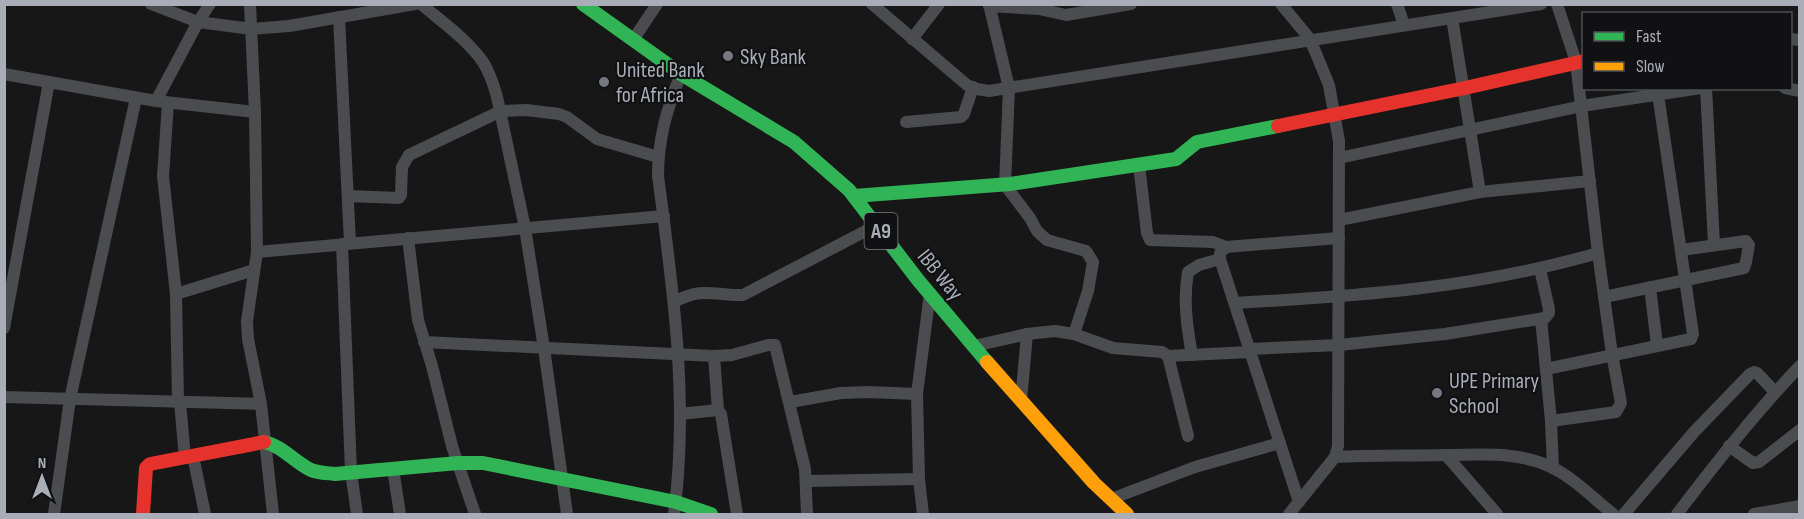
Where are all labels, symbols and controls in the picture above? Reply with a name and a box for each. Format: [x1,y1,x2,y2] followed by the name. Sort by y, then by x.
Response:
[1582,12,1792,90] legend
[1636,26,1662,47] text: Fast
[740,44,807,71] place label: Sky Bank
[721,49,735,63] marker: Sky Bank
[1636,56,1665,77] text: Slow
[616,57,705,109] place label: United Bank for Africa
[597,75,611,89] marker: United Bank for Africa
[864,213,898,249] road number: A9
[911,244,969,306] street label: IBB Way
[1449,368,1540,420] place label: UPE Primary School
[1430,386,1444,400] marker: UPE Primary School
[12,447,72,507] north arrow
[38,454,46,473] text: N

